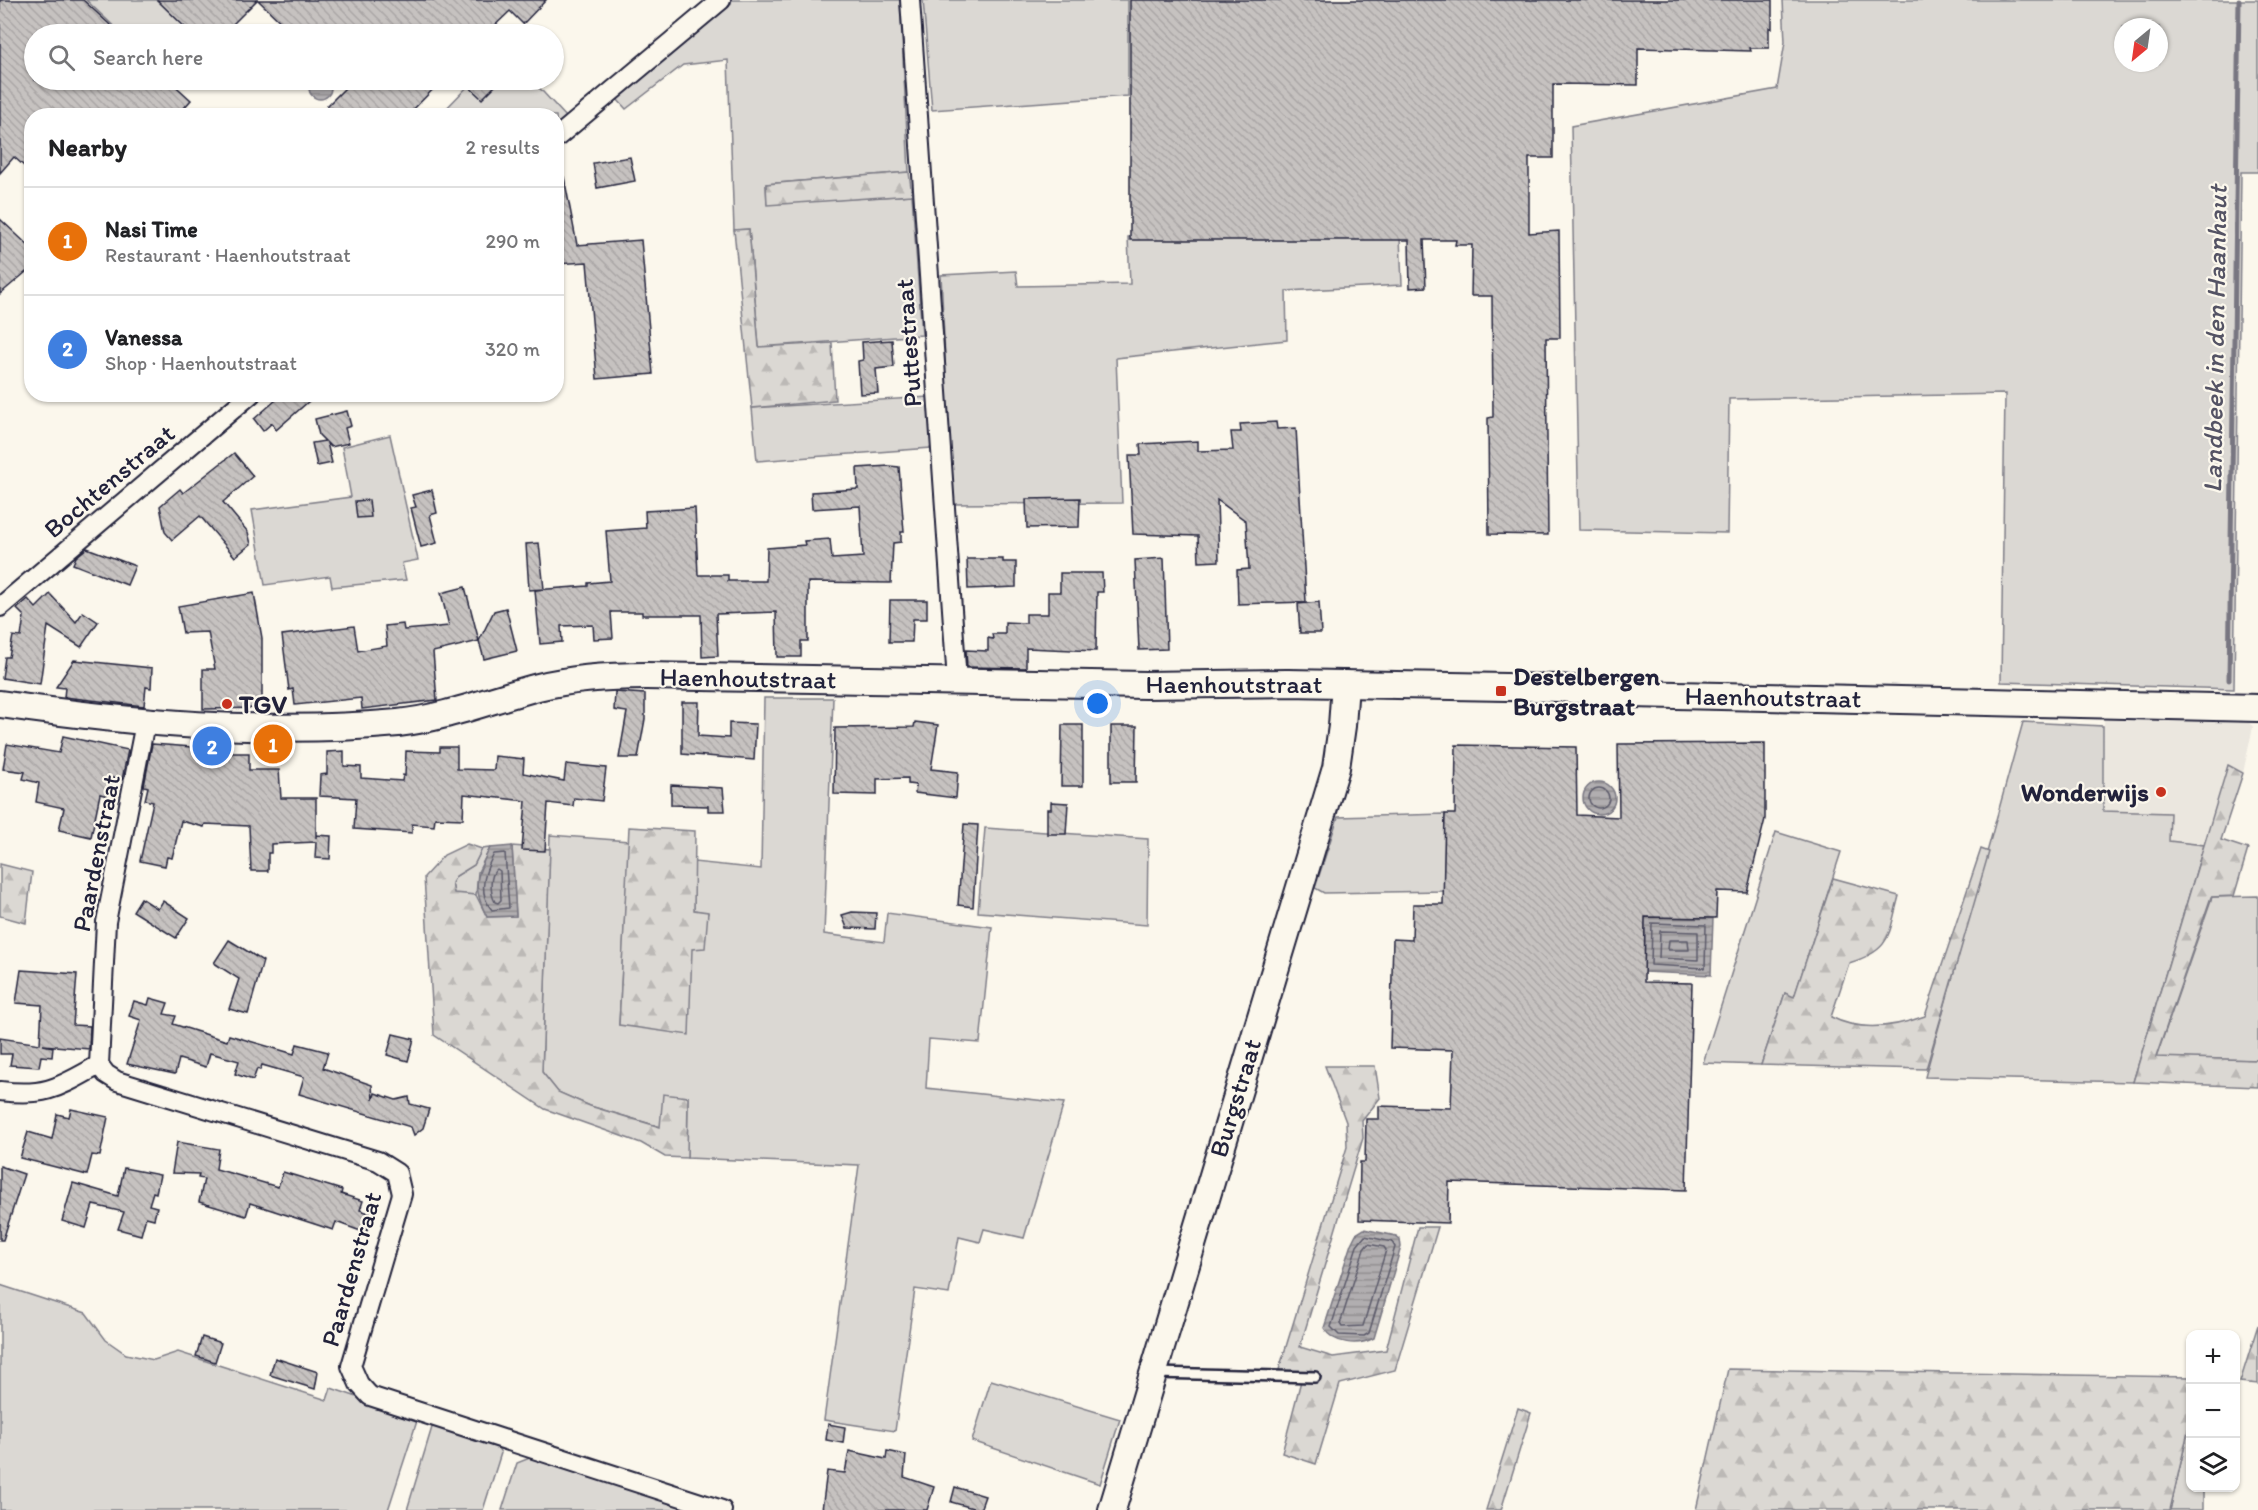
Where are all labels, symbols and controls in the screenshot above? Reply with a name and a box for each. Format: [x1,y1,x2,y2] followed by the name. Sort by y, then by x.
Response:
[2114,18,2168,72] north arrow
[24,24,564,90] search box
[45,41,78,74] icon: search
[93,44,203,71] text: Search here
[48,131,127,163] text: Nearby
[466,135,540,159] text: 2 results
[2195,182,2234,493] water label: Landbeek in den Haanhaut
[105,216,198,243] text: Nasi Time
[63,229,72,253] text: 1
[485,229,540,253] text: 290 m
[105,243,351,267] text: Restaurant · Haenhoutstraat
[888,278,928,408] street label: Puttestraat
[105,324,183,351] text: Vanessa
[62,337,73,361] text: 2
[485,337,540,361] text: 320 m
[105,351,297,375] text: Shop · Haenhoutstraat
[37,417,181,545] street label: Bochtenstraat
[659,660,837,696] street label: Haenhoutstraat
[1513,660,1660,722] place label: Destelbergen Burgstraat
[1146,668,1323,700] street label: Haenhoutstraat
[1684,679,1862,715] street label: Haenhoutstraat
[1494,684,1508,698] marker: Destelbergen Burgstraat
[238,688,288,720] place label: TGV
[1083,689,1112,718] your location
[220,697,234,711] marker: TGV
[254,722,292,766] pin: 1
[192,724,232,768] pin: 2
[65,771,127,934] street label: Paardenstraat
[2021,776,2149,808] place label: Wonderwijs
[2154,785,2168,799] marker: Wonderwijs
[1202,1035,1268,1161] street label: Burgstraat
[314,1188,388,1350] street label: Paardenstraat
[2186,1330,2240,1492] map controls
[2186,1330,2240,1384] button: +
[2186,1384,2240,1438] button: −
[2186,1438,2240,1492] button: layers

